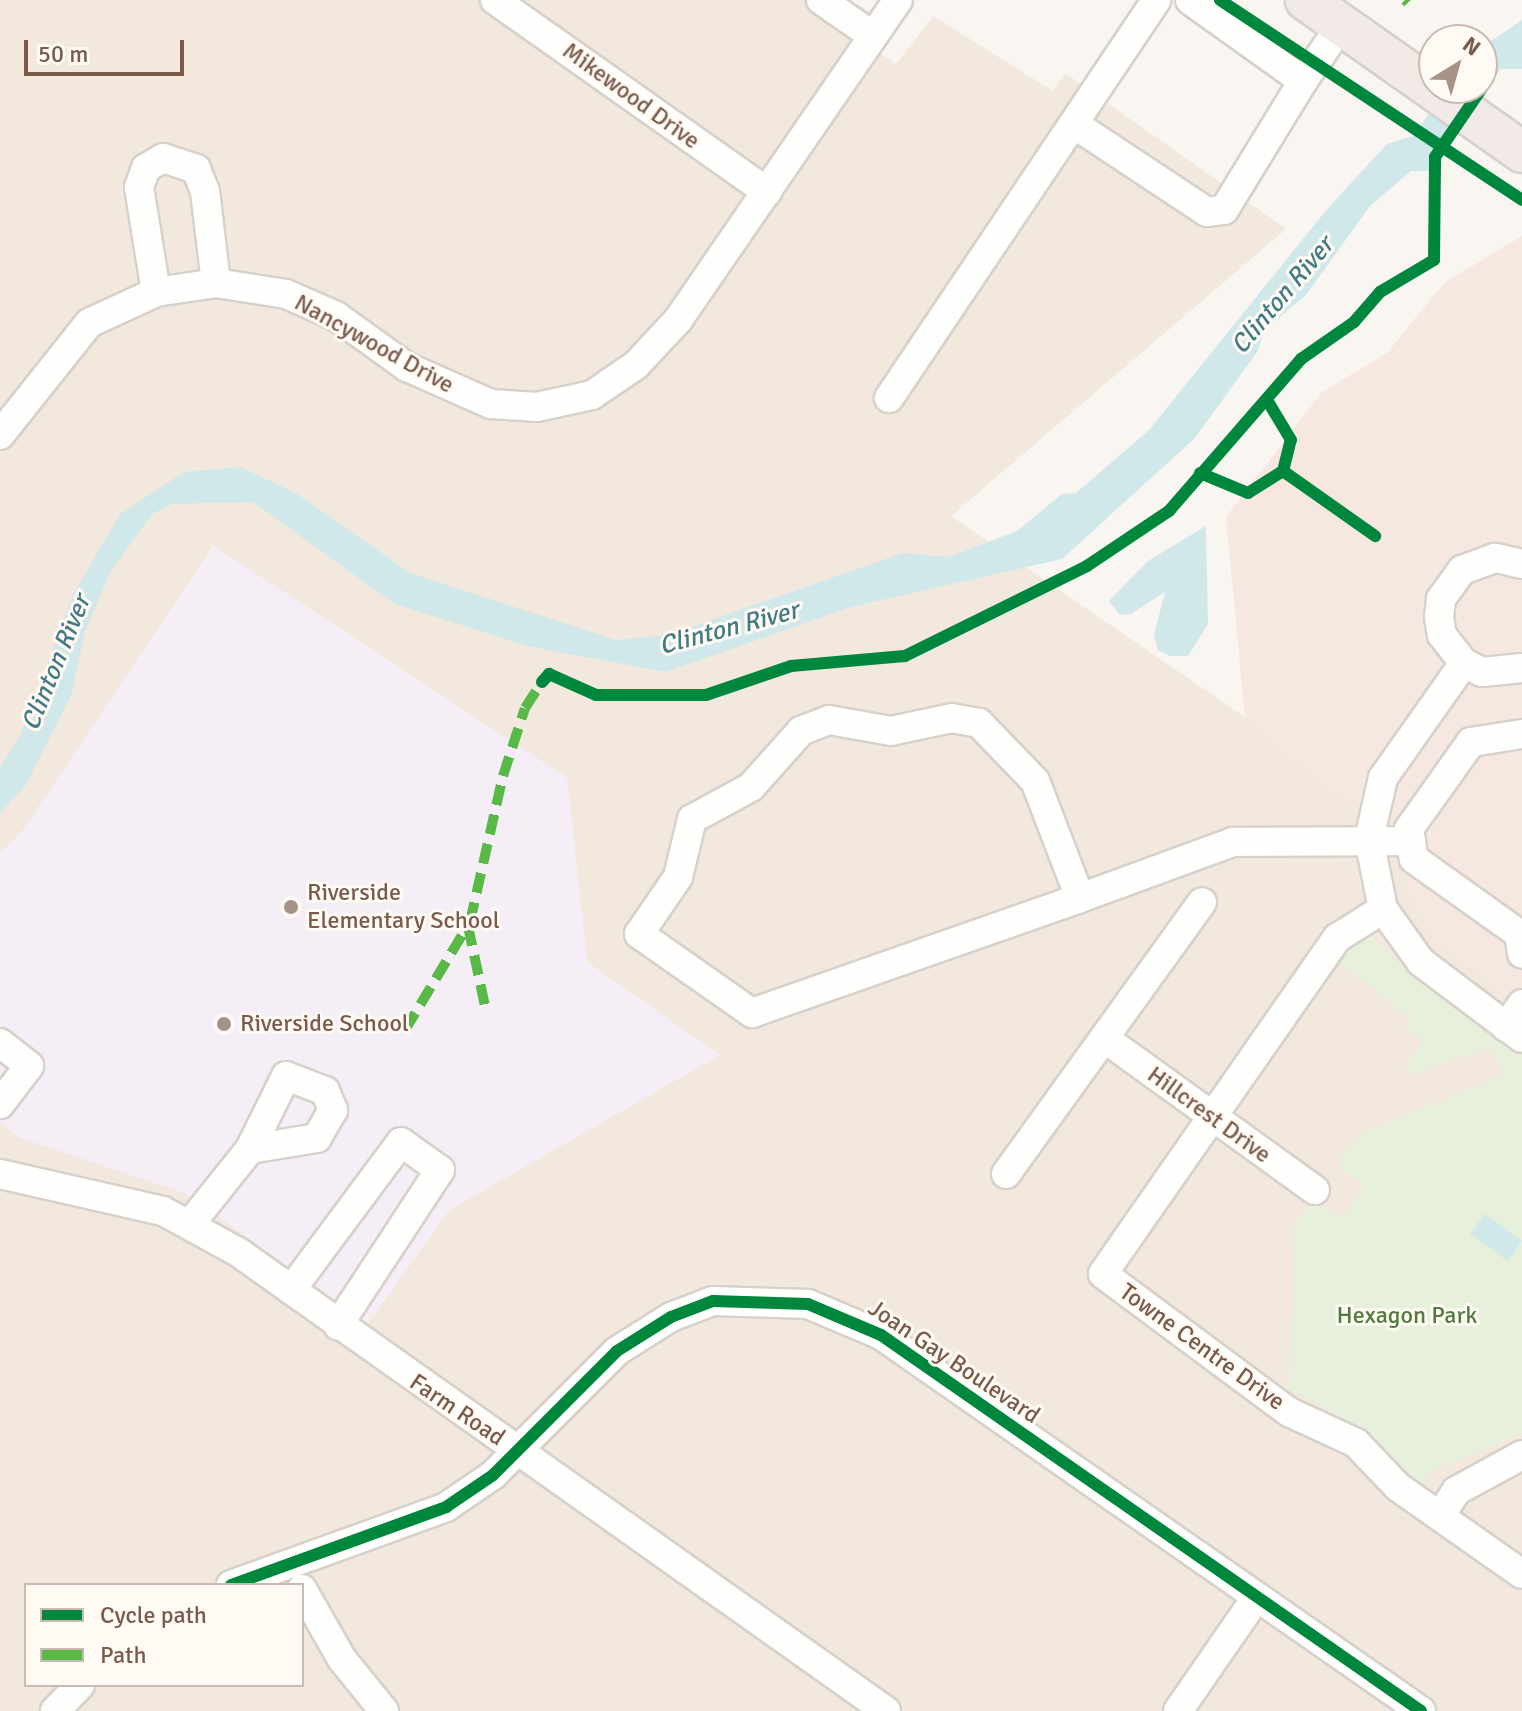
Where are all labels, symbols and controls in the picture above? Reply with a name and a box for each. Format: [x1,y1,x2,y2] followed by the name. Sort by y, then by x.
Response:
[28,24,188,74] scale bar
[1418,24,1498,104] north arrow
[1457,31,1486,61] text: N
[557,36,705,156] street label: Mikewood Drive
[38,39,88,69] text: 50 m
[1225,231,1341,361] water label: Clinton River
[289,288,459,400] street label: Nancywood Drive
[16,591,98,735] water label: Clinton River
[656,595,802,663] water label: Clinton River
[307,879,500,935] place label: Riverside Elementary School
[282,898,300,916] marker: Riverside Elementary School
[240,1010,409,1038] place label: Riverside School
[215,1015,233,1033] marker: Riverside School
[1142,1060,1276,1170] street label: Hillcrest Drive
[1114,1277,1290,1417] street label: Towne Centre Drive
[863,1294,1045,1430] street label: Joan Gay Boulevard
[1337,1302,1477,1330] park label: Hexagon Park
[404,1368,510,1452] street label: Farm Road
[24,1583,304,1687] legend
[100,1600,207,1630] text: Cycle path
[100,1640,146,1670] text: Path

